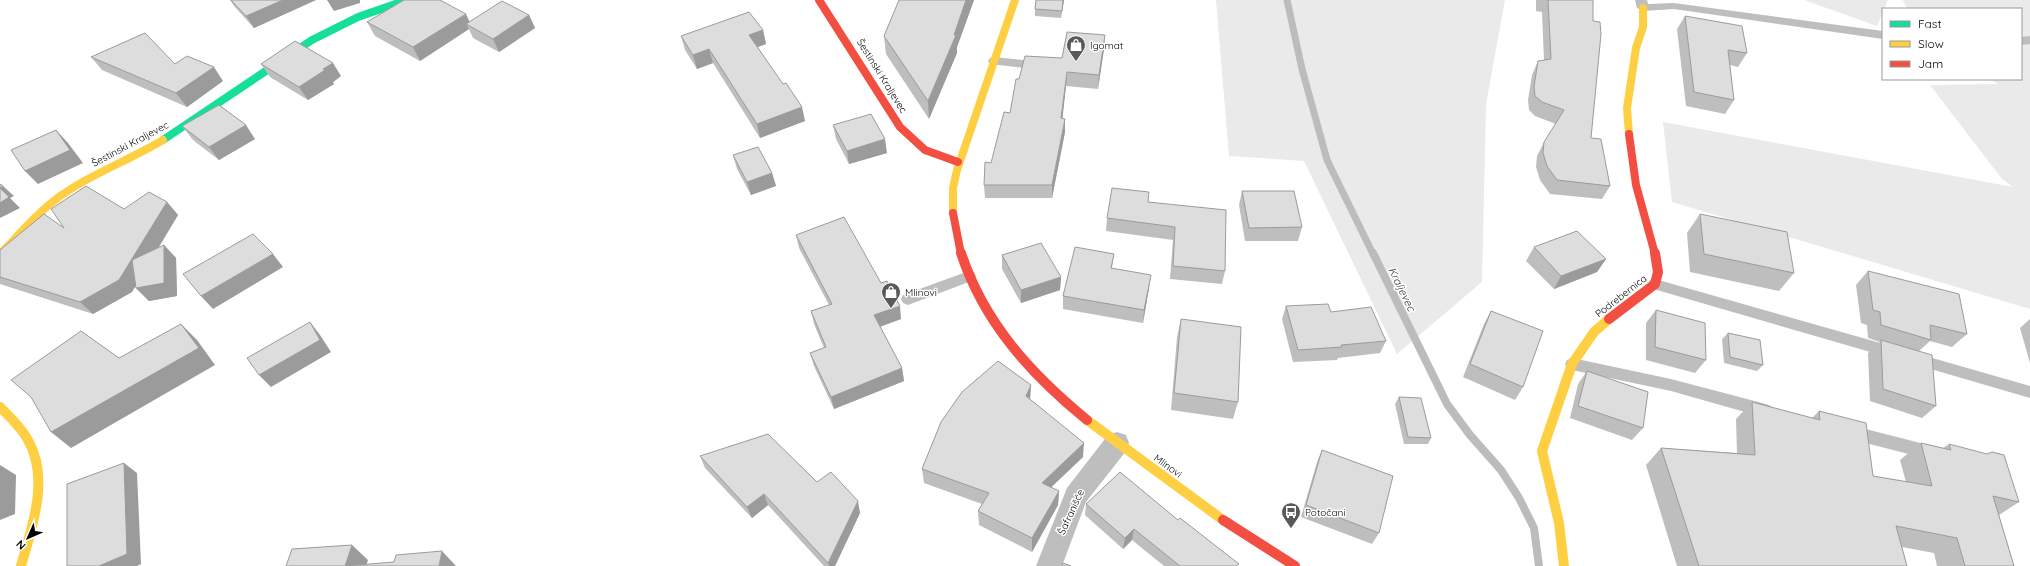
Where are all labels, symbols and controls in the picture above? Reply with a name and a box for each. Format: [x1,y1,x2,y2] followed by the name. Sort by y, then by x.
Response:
[1882,8,2022,80] legend
[1918,16,1942,31] text: Fast
[1065,34,1087,62] shop icon: Igomat
[854,36,910,116] street label: Šestinski Kraljevec
[1918,36,1944,51] text: Slow
[1090,39,1124,52] place label: Igomat
[1918,56,1943,71] text: Jam
[89,118,171,170] street label: Šestinski Kraljevec
[1385,265,1419,314] water label: Kraljevec
[1593,272,1649,320] street label: Podrebernica
[880,281,902,309] shop icon: Mlinovi
[905,286,937,299] place label: Mlinovi
[1151,451,1185,481] street label: Mlinovi
[1055,487,1087,537] street label: Šafranišće
[1280,501,1302,529] bus stop icon: Potočani
[1305,506,1345,519] place label: Potočani
[8,518,48,558] north arrow
[13,537,29,553] text: N

